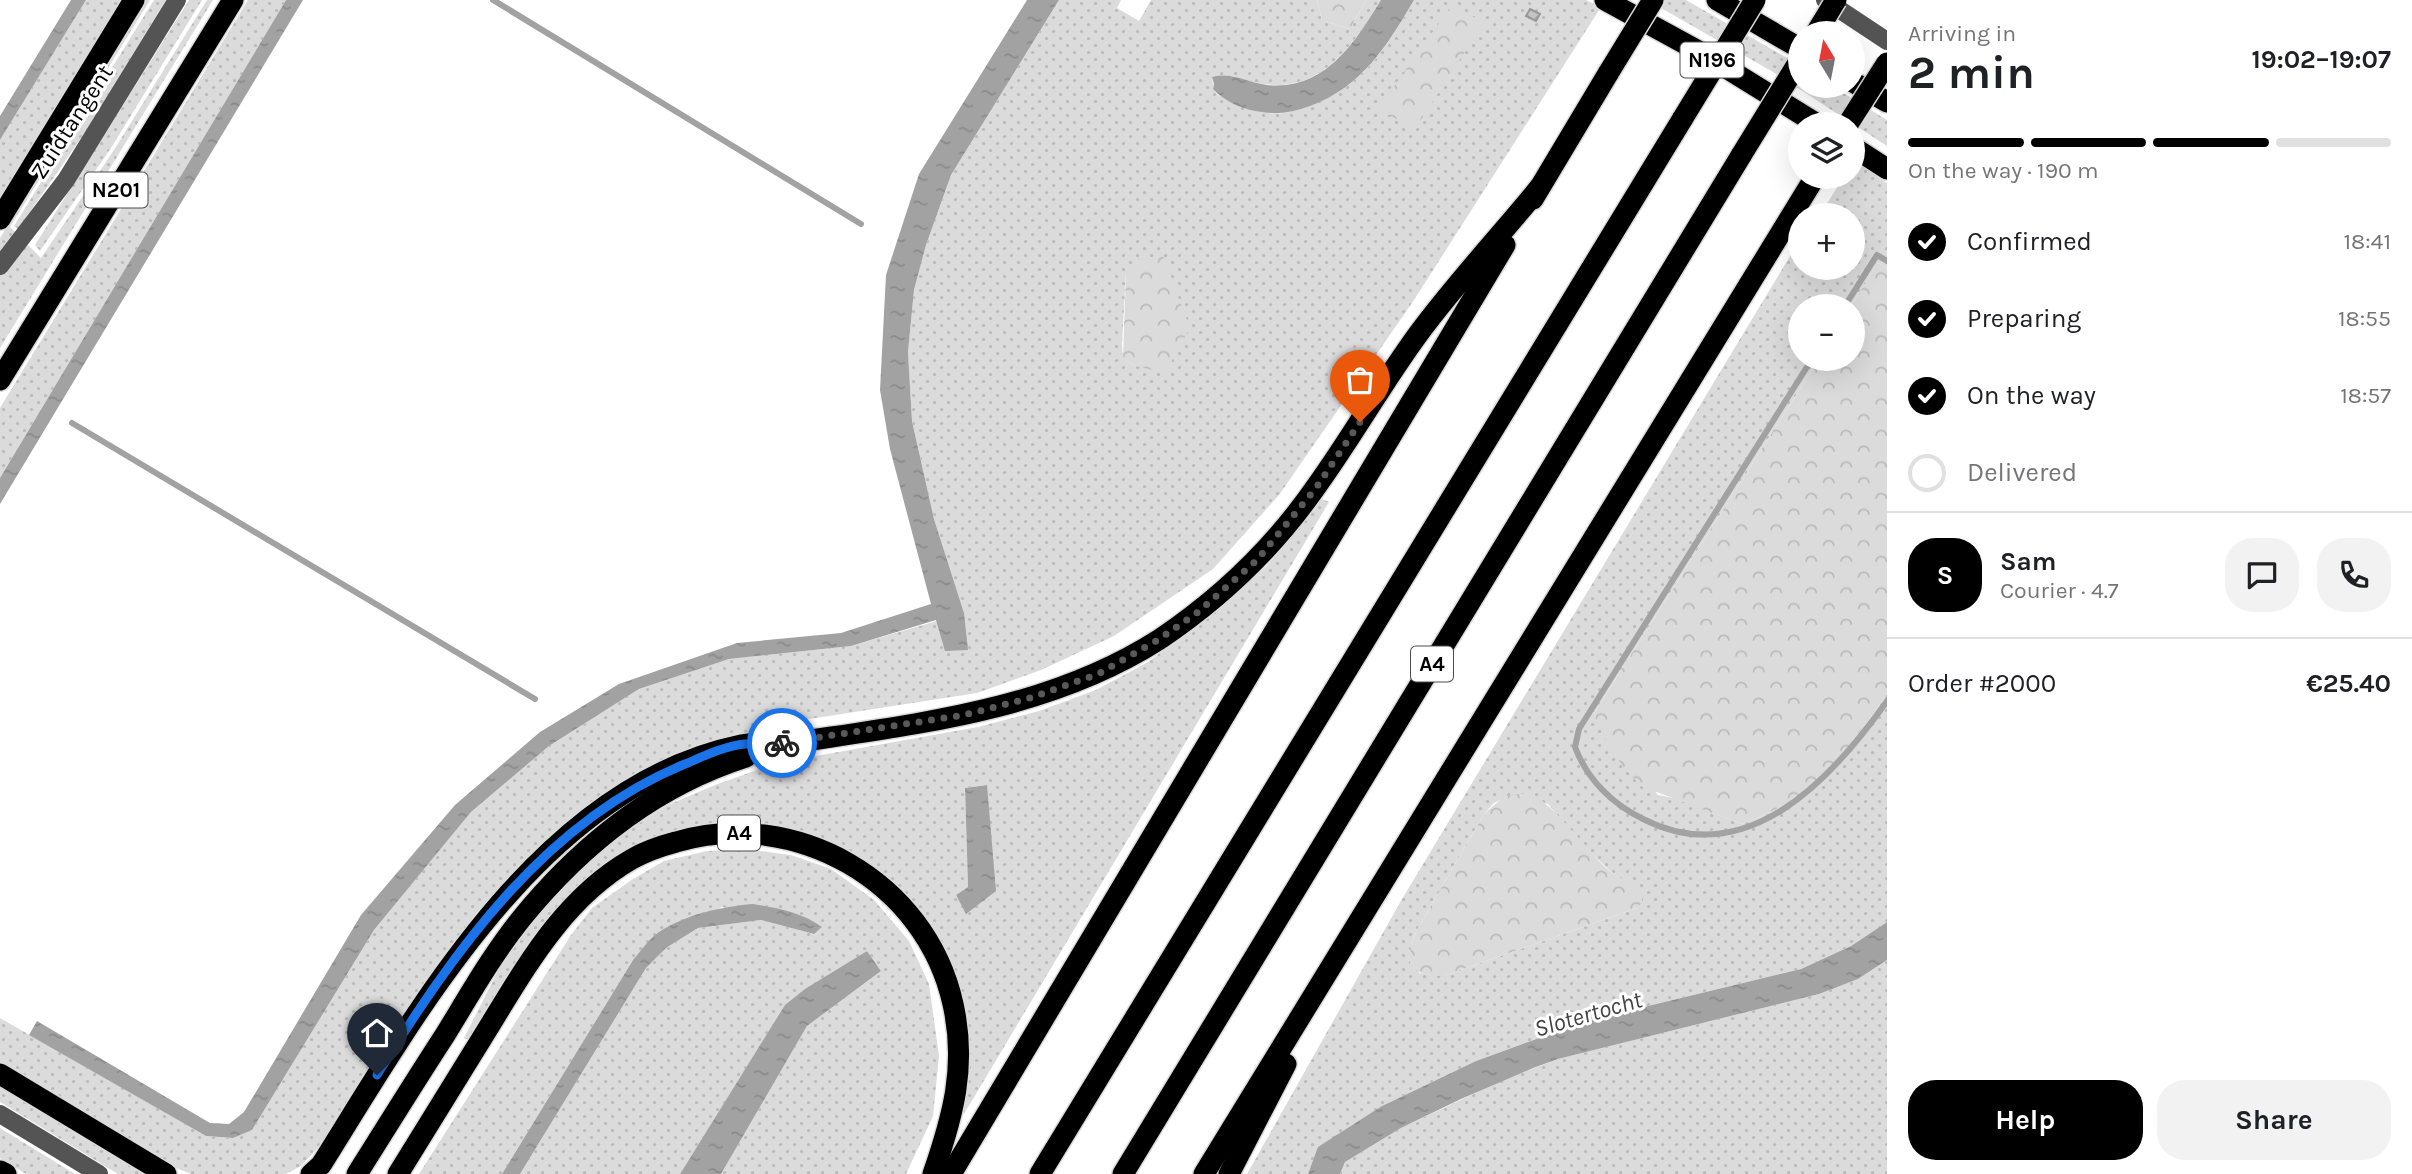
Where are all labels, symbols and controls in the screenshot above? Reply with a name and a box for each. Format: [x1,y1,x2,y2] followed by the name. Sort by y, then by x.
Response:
[1908,20,2016,47] text: Arriving in
[1788,21,1866,98] north arrow
[1788,21,1865,371] map controls
[1680,42,1744,78] road number: N196
[2252,44,2391,75] text: 19:02–19:07
[1908,46,2035,100] text: 2 min
[25,60,119,184] street label: Zuidtangent
[1788,112,1865,189] button: layers
[1908,157,2099,184] text: On the way · 190 m
[85,172,148,208] road number: N201
[1788,203,1865,280] button: +
[1908,223,1946,261] icon: check
[1967,226,2092,257] text: Confirmed
[2344,228,2391,255] text: 18:41
[1788,294,1865,371] button: −
[1908,300,1946,338] icon: check
[1967,303,2081,334] text: Preparing
[2338,305,2391,332] text: 18:55
[1330,350,1390,422] pin
[1341,361,1379,399] icon: bag
[1908,377,1946,415] icon: check
[1967,380,2096,411] text: On the way
[2340,382,2391,409] text: 18:57
[1967,457,2077,488] text: Delivered
[2225,538,2299,612] button: chat
[2317,538,2391,612] button: phone
[2000,546,2056,577] text: Sam
[1937,560,1953,591] text: S
[2000,577,2119,604] text: Courier · 4.7
[1411,646,1453,682] road number: A4
[1908,668,2056,699] text: Order #2000
[2306,668,2391,699] text: €25.40
[747,708,817,778] courier
[763,724,801,762] icon: bike
[718,816,760,850] road number: A4
[1531,985,1646,1043] water label: Slotertocht
[347,1003,407,1075] pin
[358,1014,396,1052] icon: home
[1908,1080,2143,1160] button: Help
[2157,1080,2391,1160] button: Share

